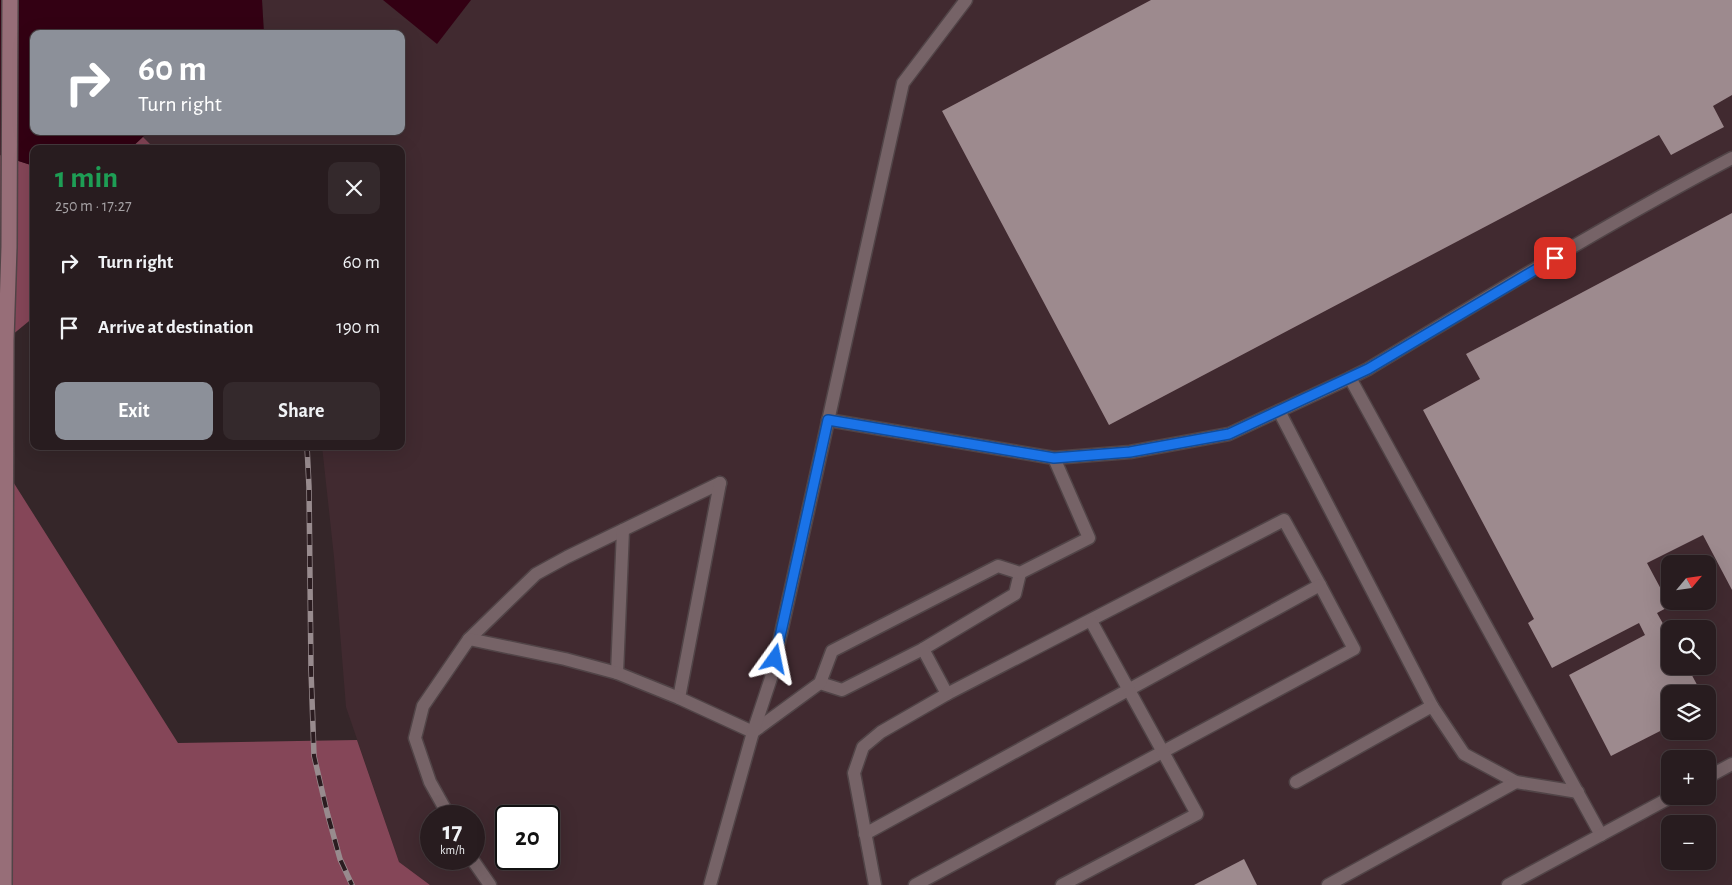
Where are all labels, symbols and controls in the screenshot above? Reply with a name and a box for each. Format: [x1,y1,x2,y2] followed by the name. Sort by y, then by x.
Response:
[55,50,120,115] icon: right
[138,52,207,87] text: 60 m
[138,93,222,115] text: Turn right
[328,162,380,214] button: close
[55,163,118,193] text: 1 min
[55,198,132,214] text: 250 m · 17:27
[1534,237,1576,279] pin
[1541,244,1569,272] icon: arrive
[55,249,83,277] icon: right
[98,253,173,272] text: Turn right
[343,253,380,272] text: 60 m
[55,314,83,342] icon: arrive
[98,318,254,337] text: Arrive at destination
[336,318,380,337] text: 190 m
[55,382,213,440] button: Exit
[223,382,380,440] button: Share
[1661,555,1716,610] north arrow
[1661,555,1716,870] map controls
[1661,620,1716,675] button: search
[748,632,800,684] position arrow
[1661,685,1716,740] button: layers
[1661,750,1716,805] button: +
[495,805,560,870] speed limit sign: 20
[1661,815,1716,870] button: −
[443,819,462,844] text: 17
[440,844,465,856] text: km/h

